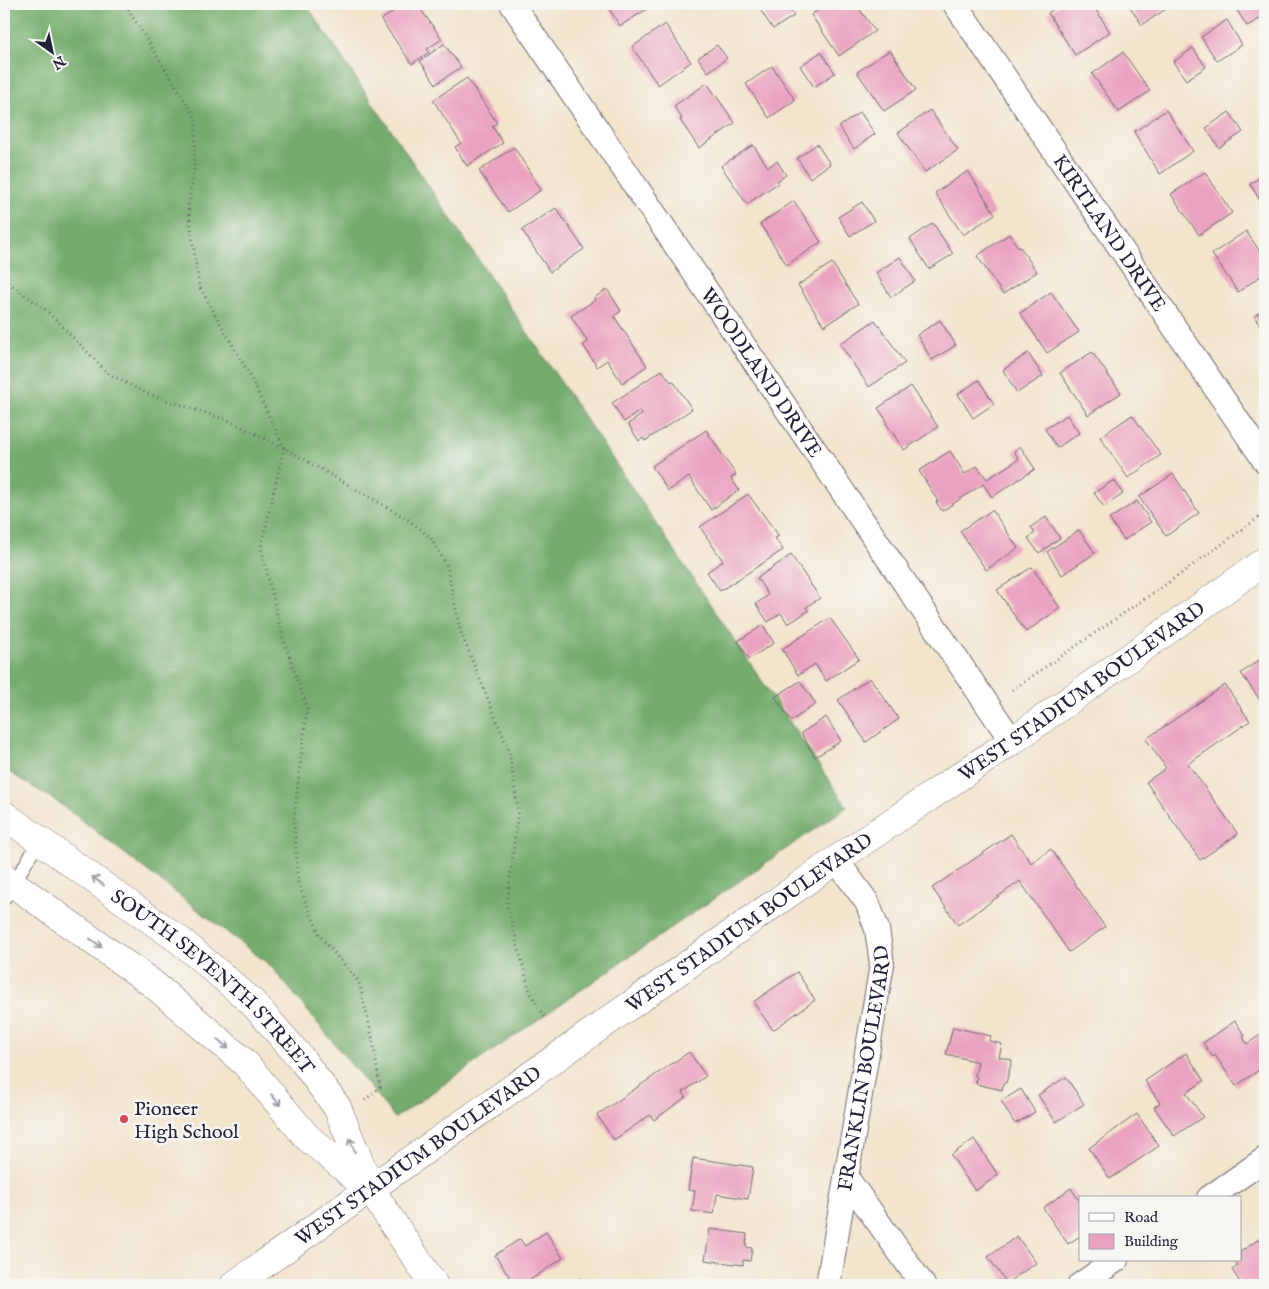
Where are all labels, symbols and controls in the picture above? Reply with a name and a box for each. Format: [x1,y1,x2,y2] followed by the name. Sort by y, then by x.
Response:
[28,28,78,78] north arrow
[49,51,69,73] text: N
[1047,150,1171,317] street label: KIRTLAND DRIVE
[694,283,827,463] street label: WOODLAND DRIVE
[954,597,1210,787] street label: WEST STADIUM BOULEVARD
[621,828,878,1018] street label: WEST STADIUM BOULEVARD
[91,876,105,886] one-way arrow
[106,884,319,1080] street label: SOUTH SEVENTH STREET
[89,938,103,948] one-way arrow
[833,943,896,1193] street label: FRANKLIN BOULEVARD
[216,1038,229,1049] one-way arrow
[291,1061,547,1252] street label: WEST STADIUM BOULEVARD
[271,1094,282,1107] one-way arrow
[134,1097,239,1145] place label: Pioneer High School
[118,1113,130,1125] marker: Pioneer High School
[347,1138,357,1153] one-way arrow
[1079,1196,1242,1262] legend
[1124,1208,1159,1227] text: Road
[1124,1232,1179,1251] text: Building

